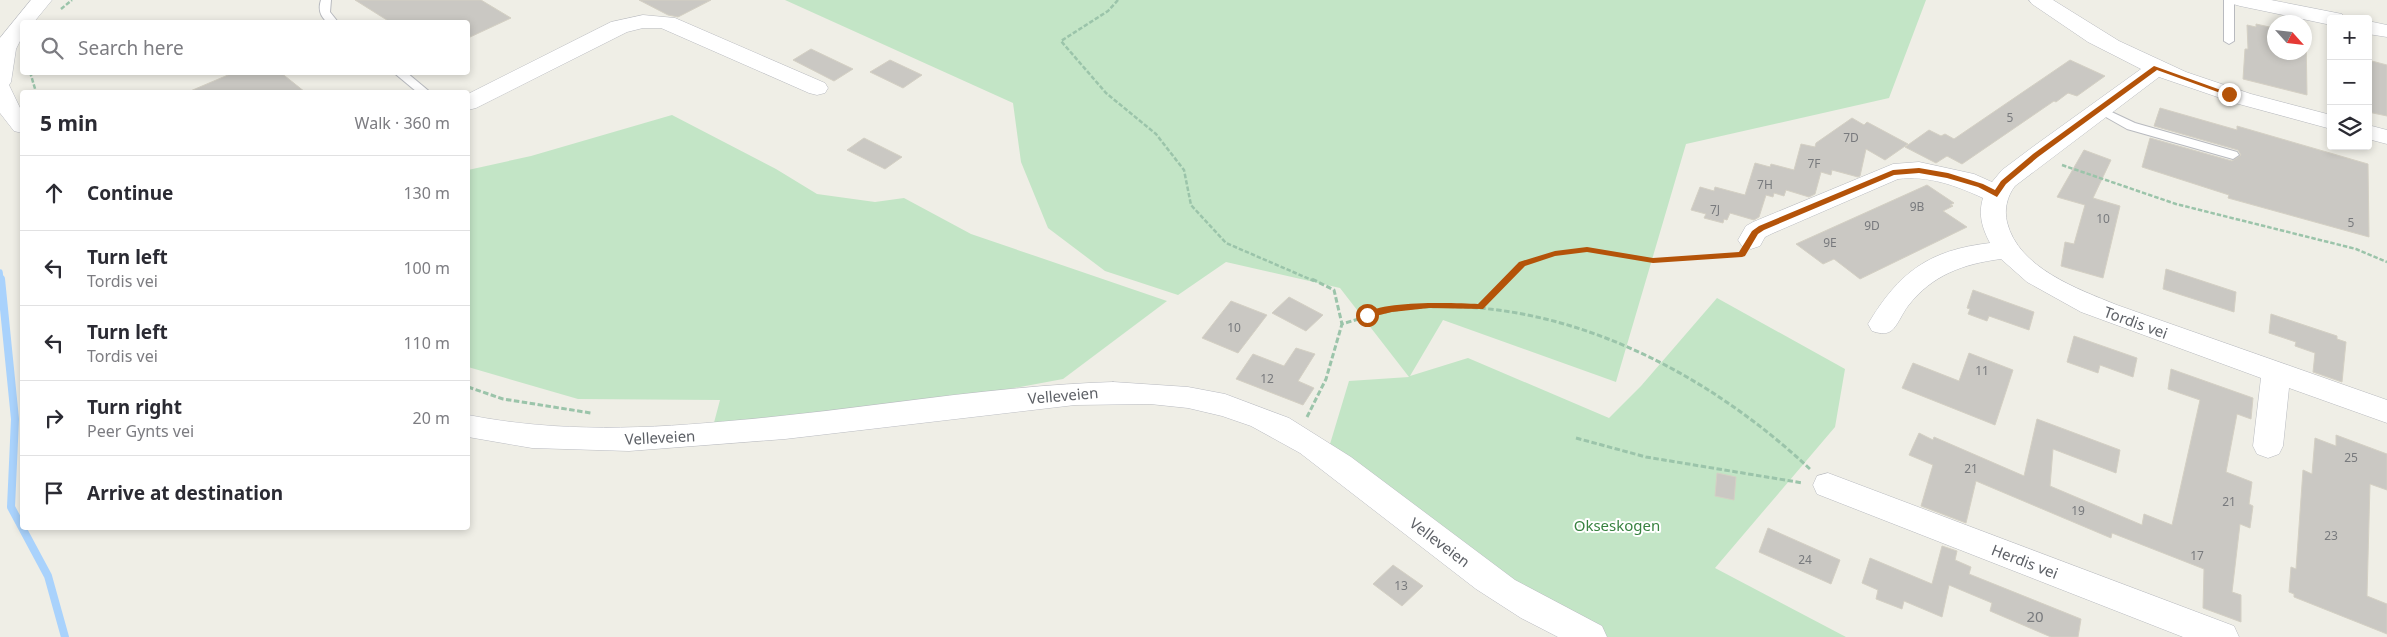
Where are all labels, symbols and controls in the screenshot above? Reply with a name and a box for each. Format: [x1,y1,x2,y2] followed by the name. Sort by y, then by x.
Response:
[2267,15,2312,60] north arrow
[2327,15,2372,150] map controls
[2327,15,2372,60] button: +
[20,20,470,75] search box
[38,34,66,62] icon: search
[78,35,184,61] text: Search here
[2327,60,2372,105] button: −
[2218,83,2241,106] route end
[2327,105,2372,150] button: layers
[40,109,98,137] text: 5 min
[2007,109,2014,126] house number: 5
[355,112,450,134] text: Walk · 360 m
[1843,129,1859,146] house number: 7D
[1807,155,1821,172] house number: 7F
[1757,176,1773,193] house number: 7H
[40,179,68,207] icon: ahead
[87,180,173,206] text: Continue
[403,182,450,204] text: 130 m
[1910,198,1925,215] house number: 9B
[1710,201,1720,218] house number: 7J
[2096,210,2110,227] house number: 10
[2348,214,2355,231] house number: 5
[1864,217,1880,234] house number: 9D
[1823,234,1837,251] house number: 9E
[87,244,168,270] text: Turn left
[40,254,68,282] icon: left
[403,257,450,279] text: 100 m
[87,270,158,292] text: Tordis vei
[2101,301,2171,343] street label: Tordis vei
[1356,304,1379,327] route start
[87,319,168,345] text: Turn left
[1227,319,1241,336] house number: 10
[40,329,68,357] icon: left
[403,332,450,354] text: 110 m
[87,345,158,367] text: Tordis vei
[1975,362,1989,379] house number: 11
[1260,370,1274,387] house number: 12
[1027,382,1099,408] street label: Velleveien
[87,394,182,420] text: Turn right
[40,404,68,432] icon: right
[413,407,450,429] text: 20 m
[87,420,194,442] text: Peer Gynts vei
[624,425,696,449] street label: Velleveien
[2344,449,2358,466] house number: 25
[1964,460,1978,477] house number: 21
[40,479,68,507] icon: arrive
[87,480,283,506] text: Arrive at destination
[2222,493,2236,510] house number: 21
[2071,502,2085,519] house number: 19
[1406,513,1474,571] street label: Velleveien
[1574,515,1660,535] park label: Okseskogen
[2324,527,2338,544] house number: 23
[1989,539,2061,583] street label: Herdis vei
[2190,547,2204,564] house number: 17
[1798,551,1812,568] house number: 24
[1394,577,1408,594] house number: 13
[2026,606,2044,626] house number: 20

